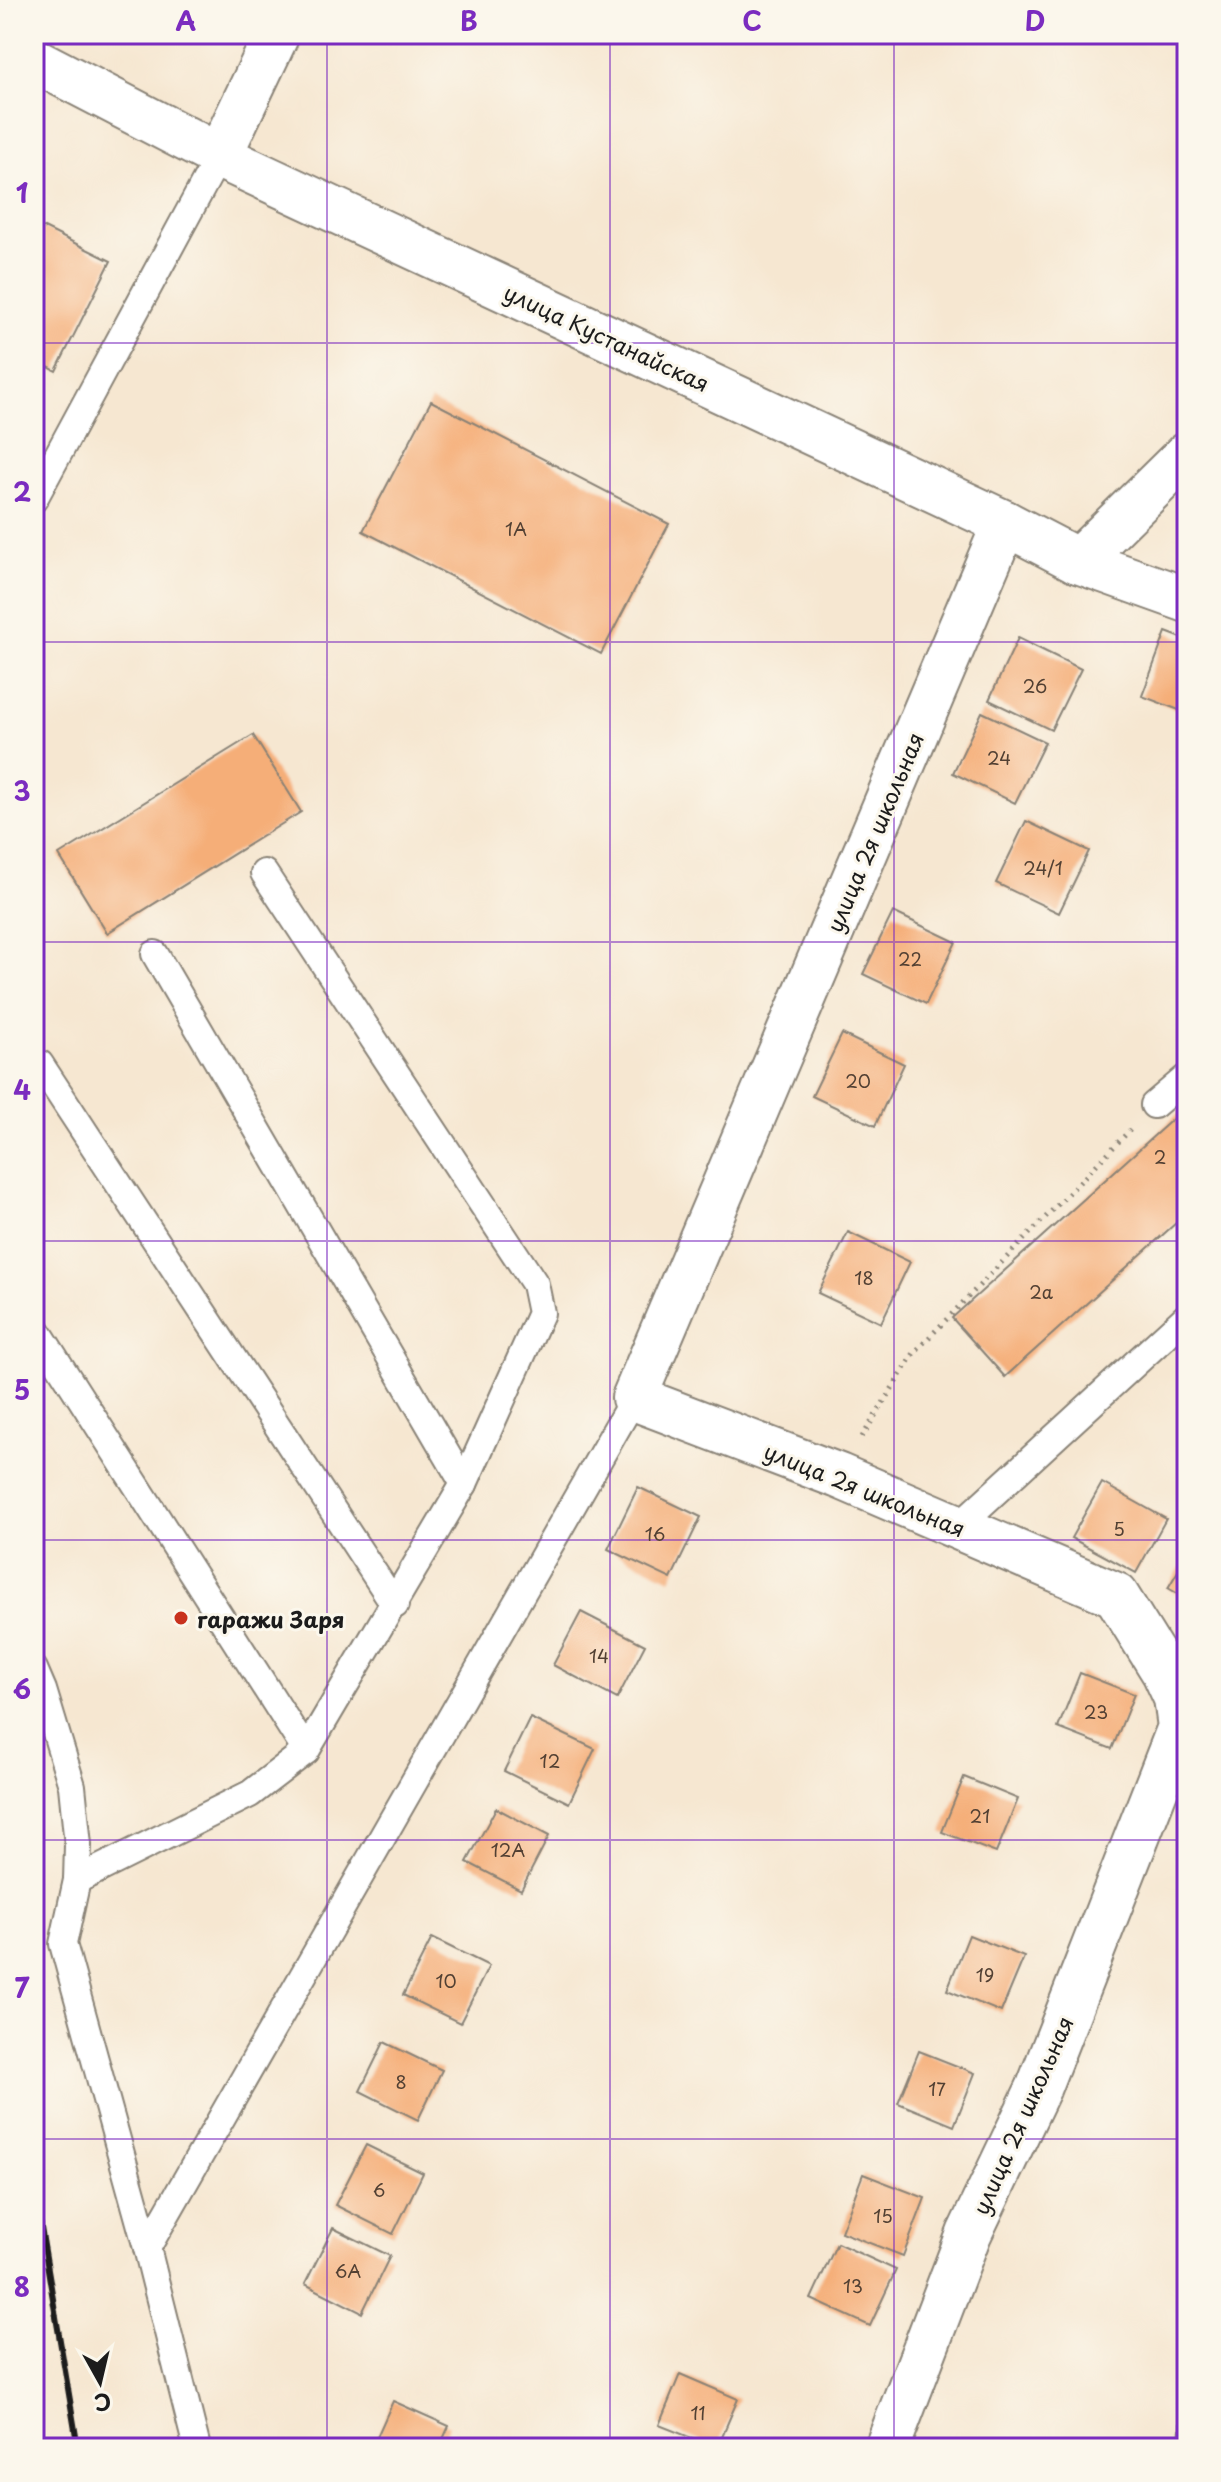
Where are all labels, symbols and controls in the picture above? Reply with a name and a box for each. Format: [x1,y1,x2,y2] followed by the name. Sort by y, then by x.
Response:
[176,1,196,40] text: A
[460,1,478,40] text: B
[742,1,762,40] text: C
[1025,1,1045,40] text: D
[16,173,28,212] text: 1
[499,275,715,399] street label: улица Кустанайская
[13,472,31,511] text: 2
[505,515,527,542] house number: 1А
[1023,672,1047,699] house number: 26
[817,727,931,937] street label: улица 2я школьная
[987,744,1011,771] house number: 24
[13,771,31,810] text: 3
[1023,854,1063,881] house number: 24/1
[898,945,922,972] house number: 22
[845,1067,871,1094] house number: 20
[13,1070,31,1109] text: 4
[1154,1143,1166,1170] house number: 2
[854,1264,874,1291] house number: 18
[1029,1278,1054,1305] house number: 2а
[14,1370,30,1409] text: 5
[759,1434,971,1544] street label: улица 2я школьная
[1113,1515,1125,1542] house number: 5
[645,1520,665,1547] house number: 16
[197,1602,344,1635] place label: гаражи Заря
[172,1609,190,1627] marker: гаражи Заря
[589,1642,609,1669] house number: 14
[13,1669,31,1708] text: 6
[1084,1698,1108,1725] house number: 23
[540,1747,560,1774] house number: 12
[970,1802,990,1829] house number: 21
[491,1836,526,1863] house number: 12А
[976,1961,994,1988] house number: 19
[435,1967,457,1994] house number: 10
[15,1968,30,2007] text: 7
[963,2010,1081,2220] street label: улица 2я школьная
[395,2068,407,2095] house number: 8
[928,2075,946,2102] house number: 17
[373,2176,385,2203] house number: 6
[873,2202,893,2229] house number: 15
[335,2257,361,2284] house number: 6А
[14,2267,30,2306] text: 8
[843,2272,863,2299] house number: 13
[60,2342,140,2422] north arrow
[93,2386,113,2421] text: С
[690,2399,706,2426] house number: 11

